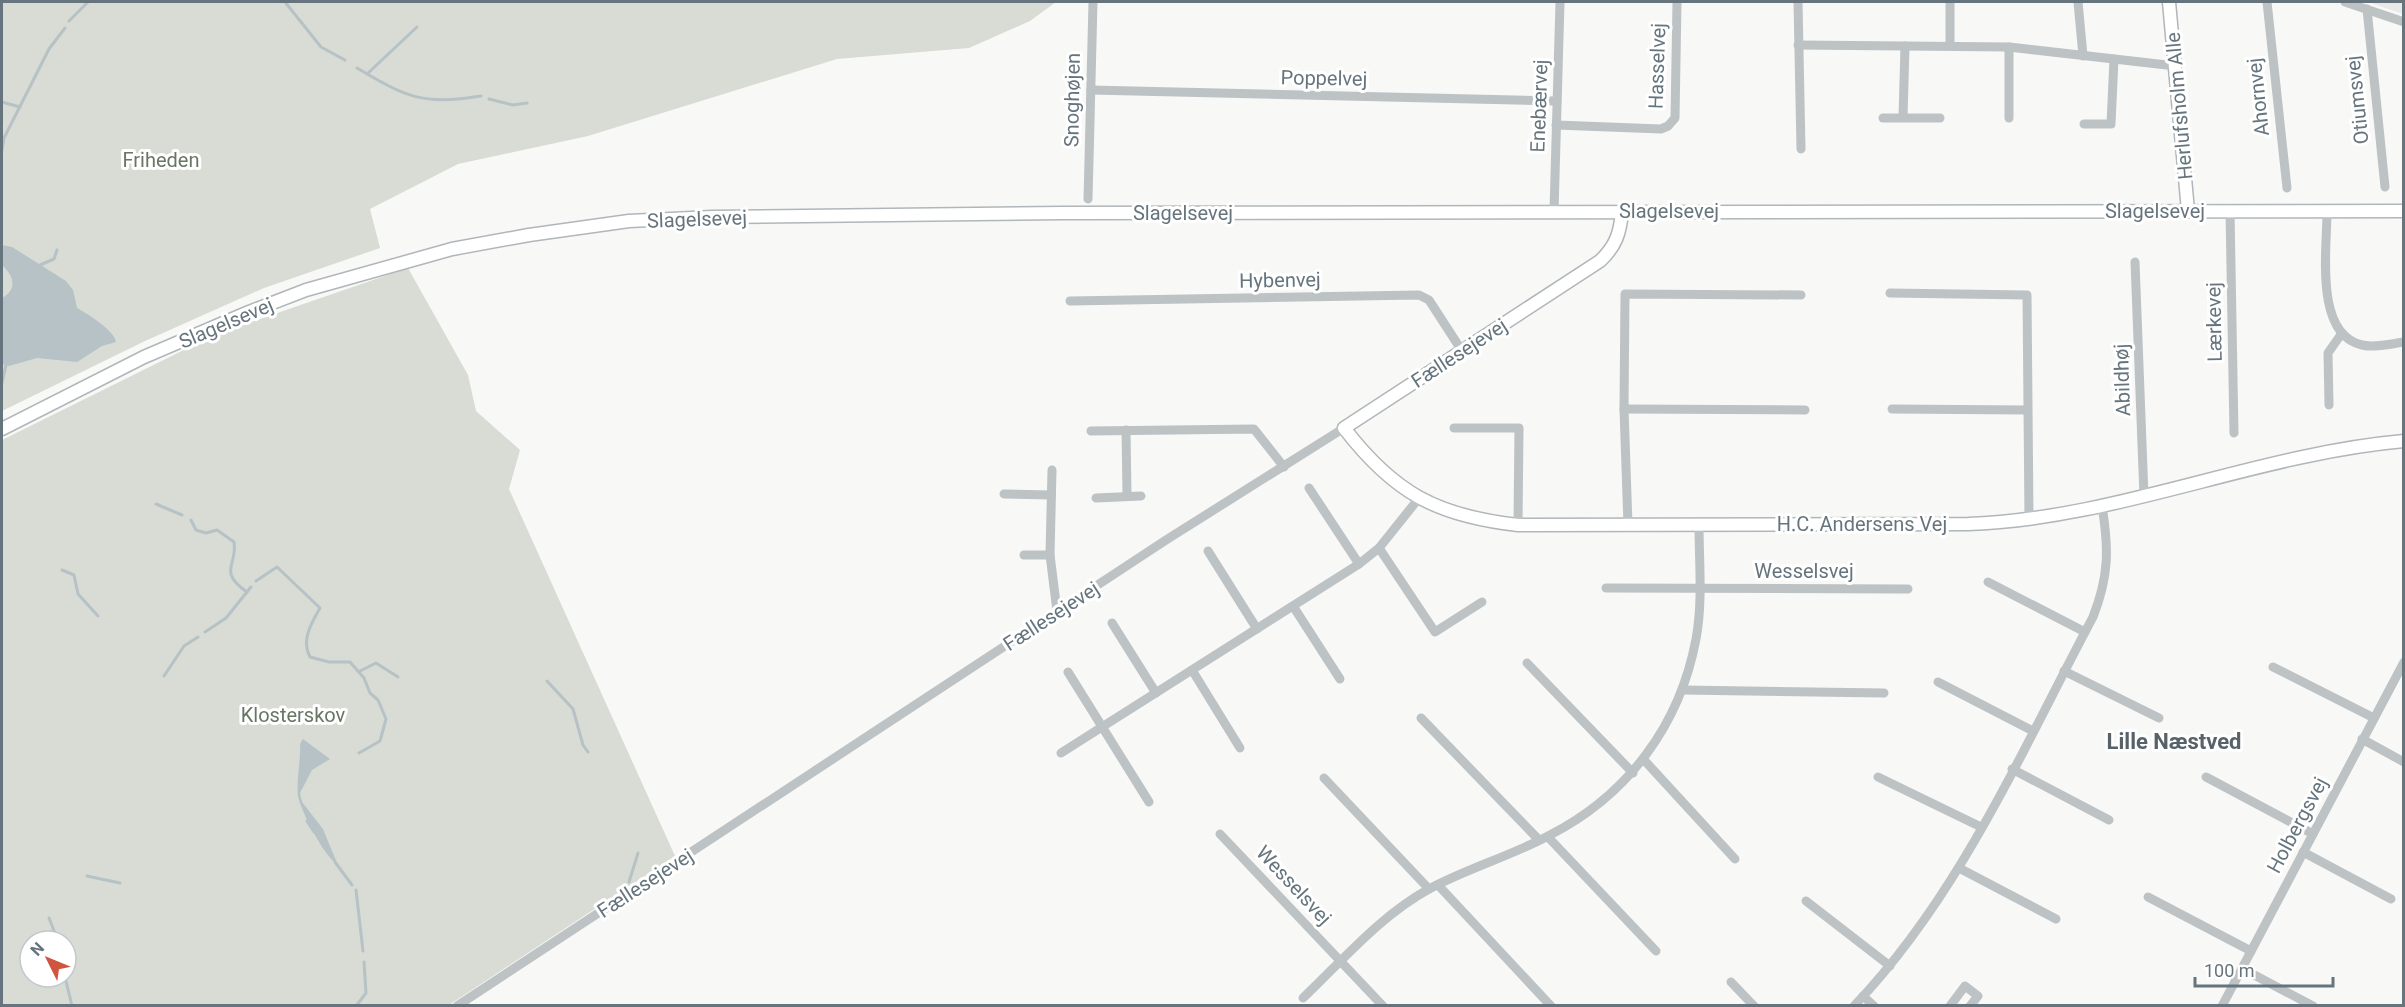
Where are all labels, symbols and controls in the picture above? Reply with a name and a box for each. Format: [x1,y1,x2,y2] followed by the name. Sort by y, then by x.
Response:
[1644,22,1670,110] street label: Hasselvej
[2161,31,2197,181] street label: Herlufsholm Alle
[1059,53,1085,147] street label: Snoghøjen
[2340,54,2374,146] street label: Otiumsvej
[2242,57,2274,137] street label: Ahornvej
[1525,59,1553,153] street label: Enebærvej
[1280,65,1368,91] street label: Poppelvej
[123,148,200,172] park label: Friheden
[1619,199,1719,223] street label: Slagelsevej
[2105,199,2205,223] street label: Slagelsevej
[1133,201,1233,225] street label: Slagelsevej
[647,205,747,233] street label: Slagelsevej
[1239,267,1321,293] street label: Hybenvej
[2201,282,2227,362] street label: Lærkevej
[175,292,277,354] street label: Slagelsevej
[1407,313,1511,393] street label: Fællesejevej
[2109,343,2135,417] street label: Abildhøj
[1777,512,1947,536] street label: H.C. Andersens Vej
[1754,559,1854,583] street label: Wesselsvej
[999,576,1103,656] street label: Fællesejevej
[241,703,346,727] park label: Klosterskov
[2107,729,2241,754] district label: Lille Næstved
[2262,773,2332,877] street label: Holbergsvej
[1251,840,1337,930] street label: Wesselsvej
[593,843,697,923] street label: Fællesejevej
[18,929,78,989] north arrow
[27,939,48,960] text: N
[2195,950,2333,988] scale bar
[2204,960,2255,981] text: 100 m

